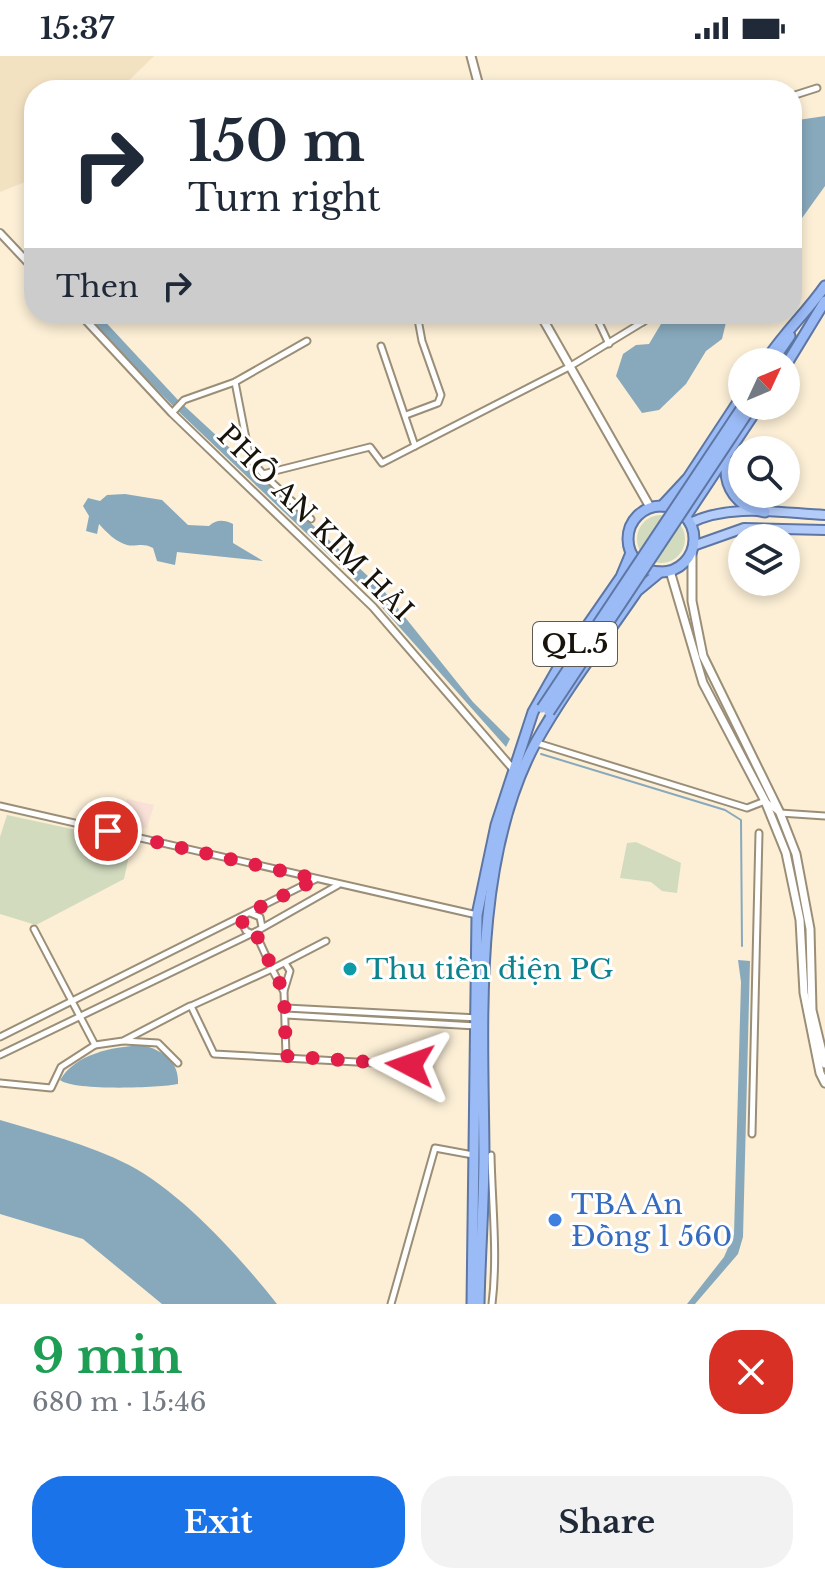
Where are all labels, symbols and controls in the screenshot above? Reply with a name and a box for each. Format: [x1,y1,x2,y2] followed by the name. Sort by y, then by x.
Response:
[40,10,114,47] text: 15:37
[188,107,365,176] text: 150 m
[56,112,160,216] icon: right
[188,176,381,221] text: Turn right
[155,264,199,308] icon: right
[56,268,139,305] text: Then
[728,348,800,420] north arrow
[728,348,800,596] map controls
[210,418,420,628] street label: PHỐ AN KIM HẢI
[728,436,800,508] button: search
[728,524,800,596] button: layers
[533,622,617,666] road number: QL.5
[74,797,142,865] pin
[86,809,130,853] icon: arrive
[366,952,613,987] place label: Thu tiền điện PG
[341,960,359,978] marker: Thu tiền điện PG
[368,1023,452,1107] position arrow
[571,1187,732,1254] place label: TBA An Đồng 1 560
[546,1211,564,1229] marker: TBA An Đồng 1 560
[32,1326,182,1386] text: 9 min
[709,1330,793,1414] button: close
[32,1386,206,1418] text: 680 m · 15:46
[32,1476,405,1568] button: Exit
[421,1476,793,1568] button: Share

